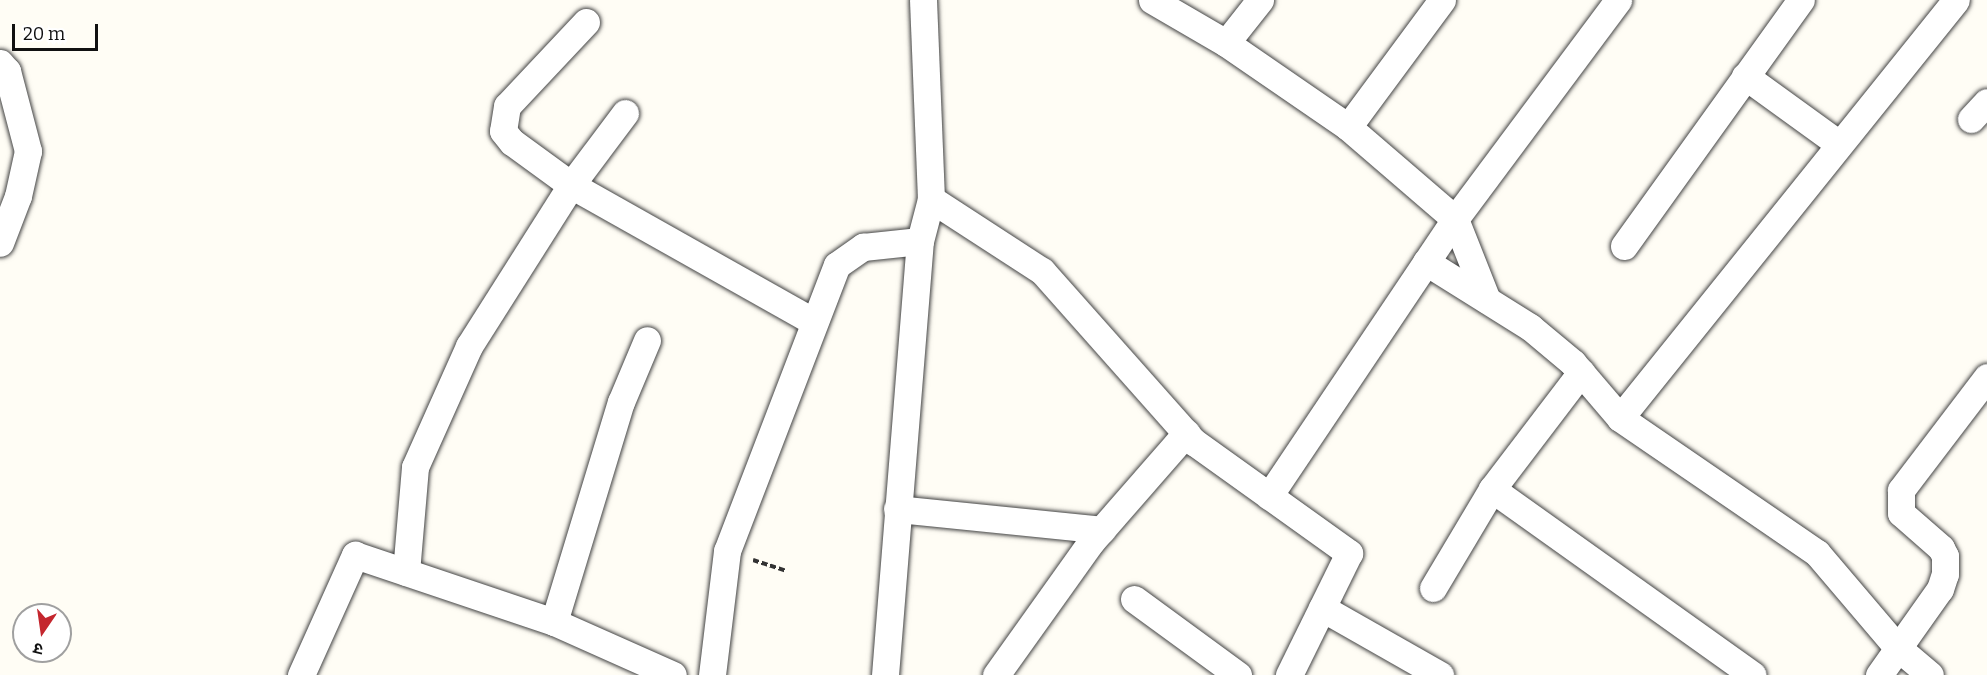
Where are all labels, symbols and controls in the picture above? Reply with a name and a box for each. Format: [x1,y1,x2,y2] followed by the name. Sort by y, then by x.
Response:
[15,12,100,50] scale bar
[23,23,65,45] text: 20 m
[12,603,72,663] north arrow
[32,639,45,659] text: उ

